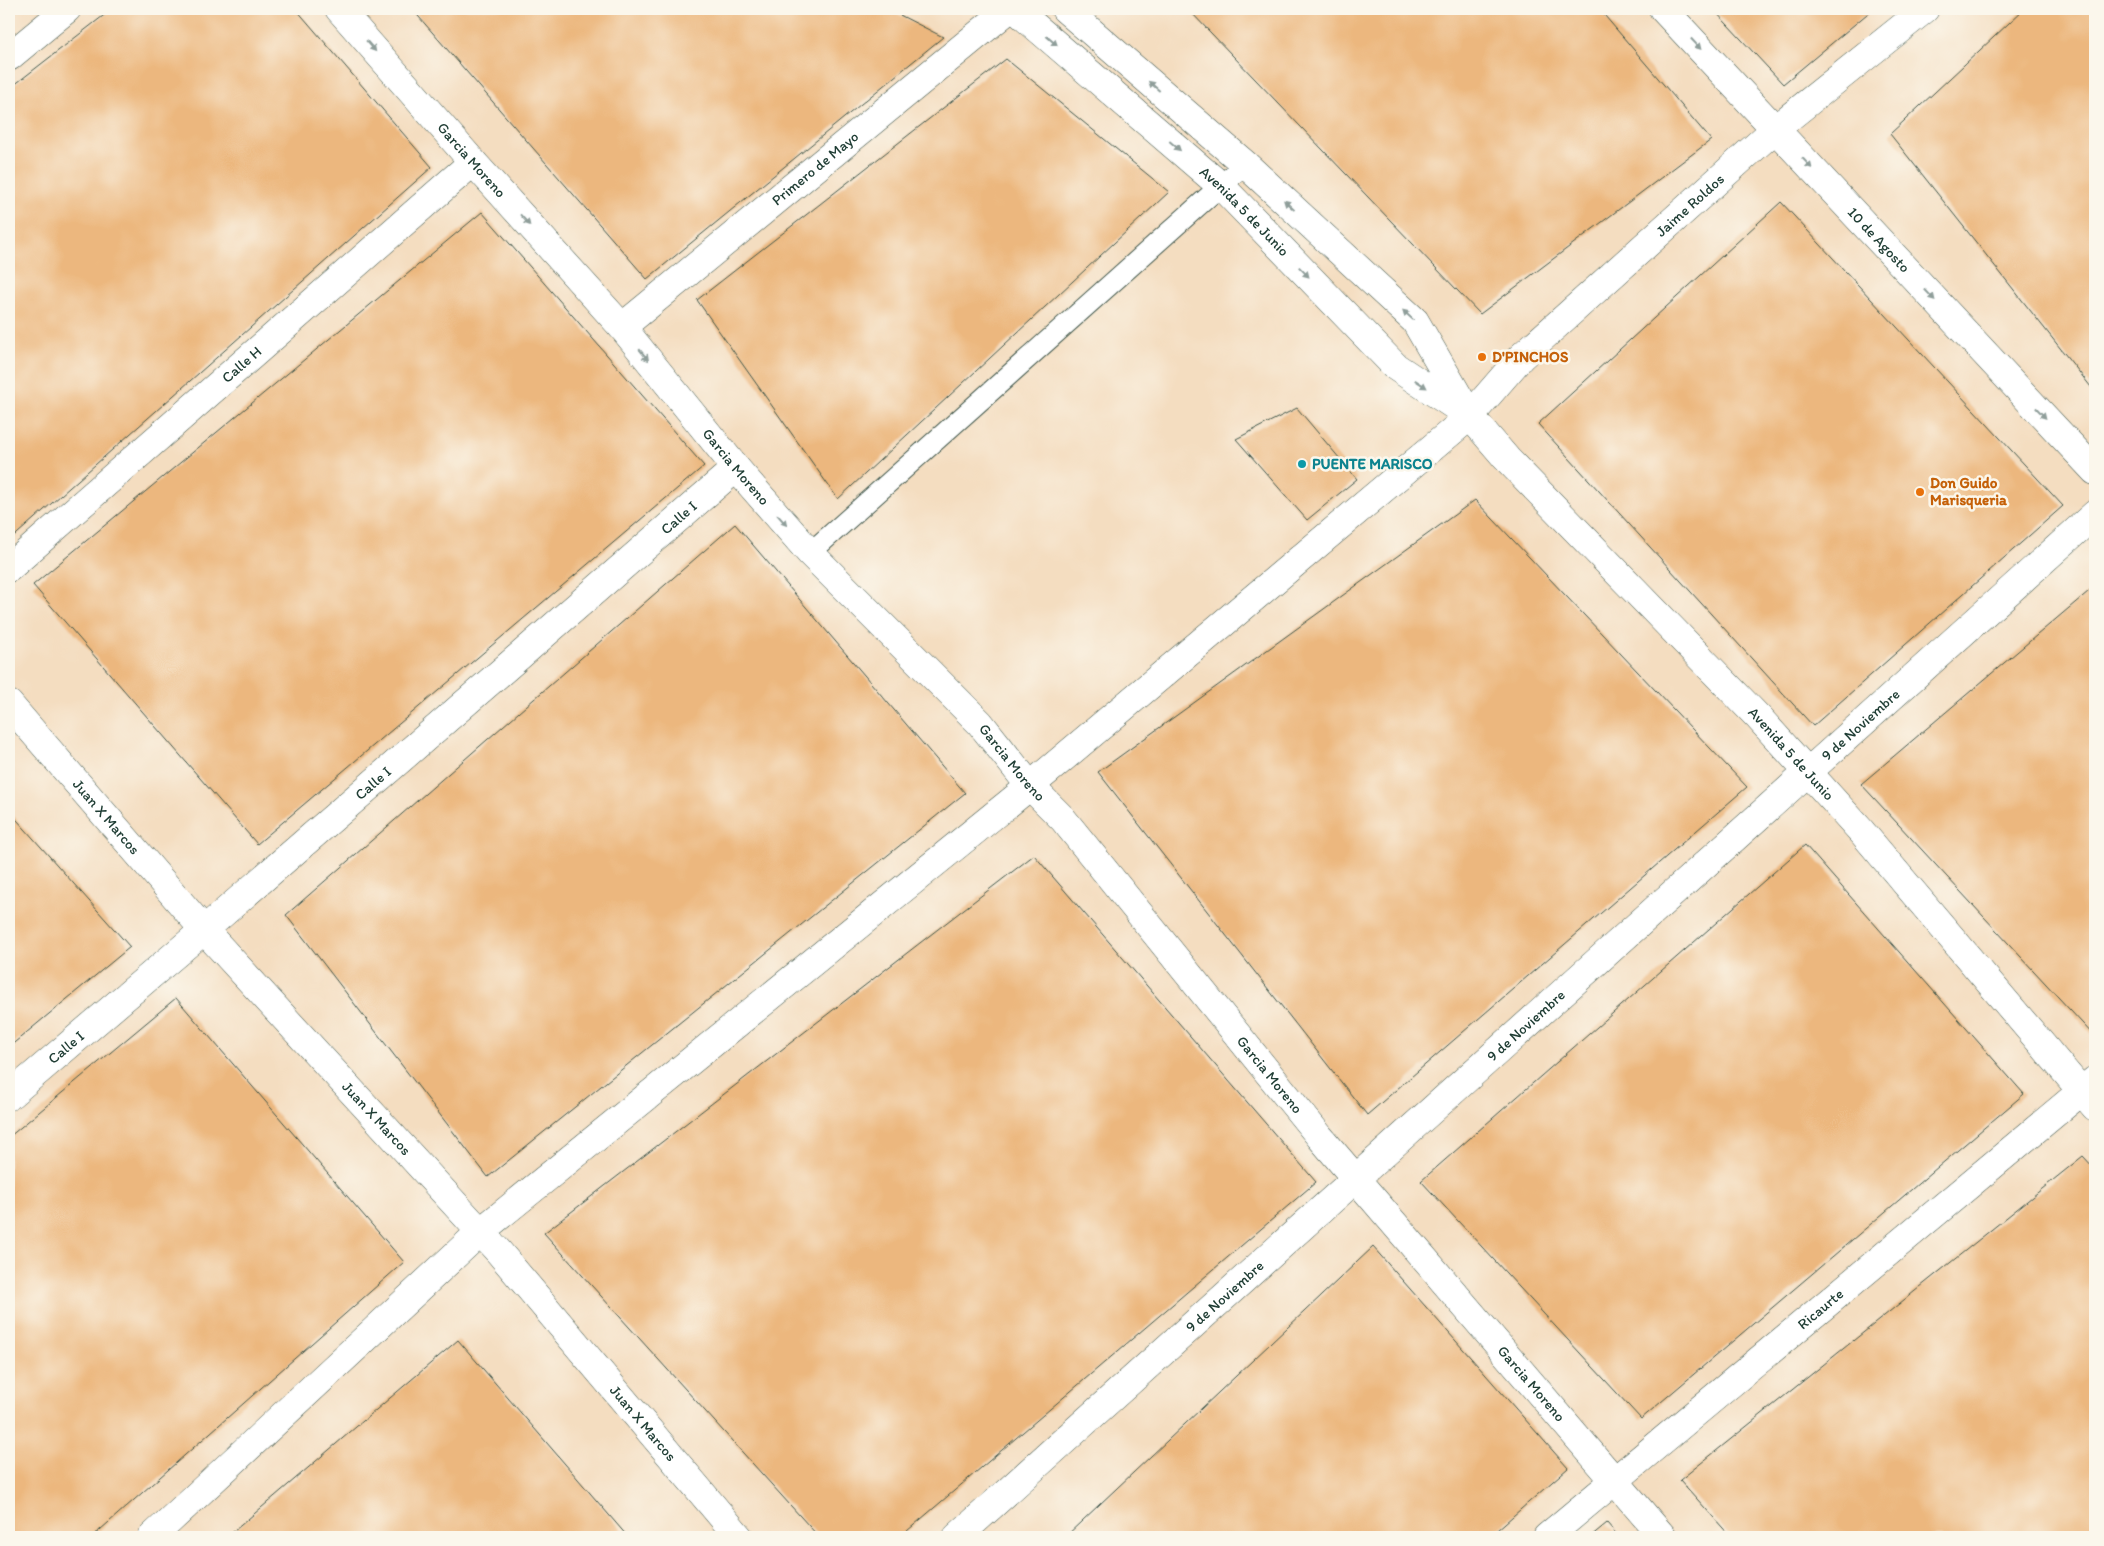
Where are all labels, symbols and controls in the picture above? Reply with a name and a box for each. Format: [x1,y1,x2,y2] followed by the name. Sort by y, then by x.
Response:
[1045,35,1058,46] one-way arrow
[1690,38,1702,50] one-way arrow
[366,39,377,52] one-way arrow
[1148,80,1161,91] one-way arrow
[433,119,510,201] street label: Garcia Moreno
[768,127,862,209] street label: Primero de Mayo
[1169,141,1182,152] one-way arrow
[1801,157,1813,169] one-way arrow
[1196,163,1293,260] street label: Avenida 5 de Junio
[1652,170,1728,241] street label: Jaime Roldos
[1283,199,1295,211] one-way arrow
[1844,203,1914,276] street label: 10 de Agosto
[519,213,531,225] one-way arrow
[1298,266,1310,278] one-way arrow
[1924,288,1936,300] one-way arrow
[1403,309,1415,321] one-way arrow
[218,342,265,387] street label: Calle H
[639,348,650,361] one-way arrow
[1492,348,1569,366] place label: D'PINCHOS
[1476,351,1488,363] marker: D'PINCHOS
[1415,379,1428,388] one-way arrow
[2035,407,2047,419] one-way arrow
[699,425,773,509] street label: Garcia Moreno
[1312,455,1433,473] place label: PUENTE MARISCO
[1296,458,1308,470] marker: PUENTE MARISCO
[1930,474,2007,510] place label: Don Guido Marisqueria
[1914,486,1926,498] marker: Don Guido Marisqueria
[657,497,701,538] street label: Calle I
[776,514,787,527] one-way arrow
[1818,685,1903,765] street label: 9 de Noviembre
[1744,703,1838,804] street label: Avenida 5 de Junio
[975,720,1049,805] street label: Garcia Moreno
[351,763,395,804] street label: Calle I
[69,775,144,858] street label: Juan X Marcos
[1483,986,1569,1065] street label: 9 de Noviembre
[44,1027,88,1068] street label: Calle I
[1233,1032,1306,1117] street label: Garcia Moreno
[338,1078,415,1159] street label: Juan X Marcos
[1182,1257,1268,1336] street label: 9 de Noviembre
[1794,1285,1847,1333] street label: Ricaurte
[1494,1342,1569,1425] street label: Garcia Moreno
[606,1382,680,1465] street label: Juan X Marcos

